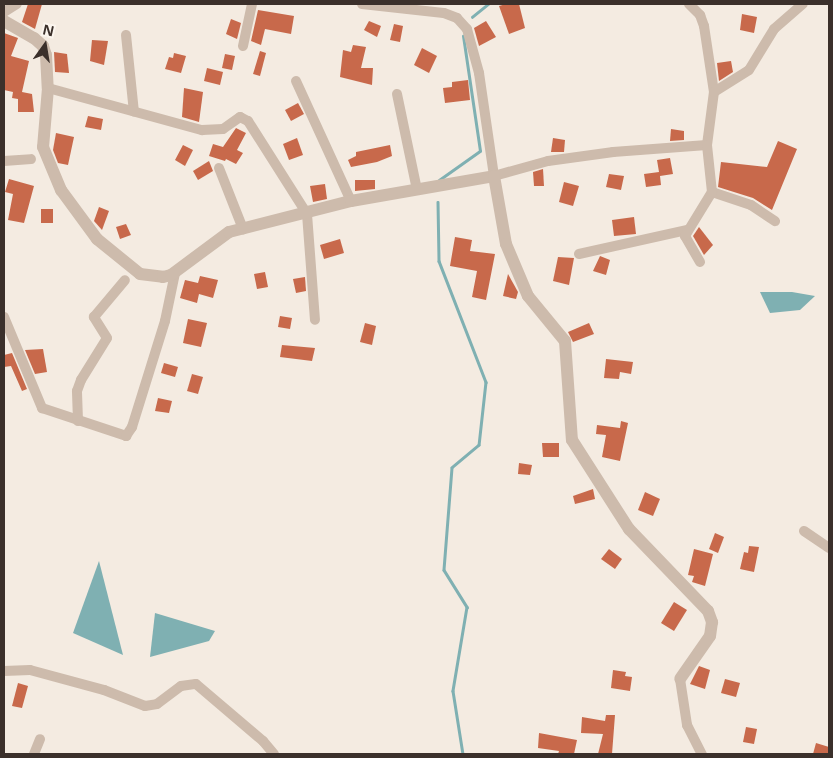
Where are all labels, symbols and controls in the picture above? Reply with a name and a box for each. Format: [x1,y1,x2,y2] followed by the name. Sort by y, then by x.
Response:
[41,19,56,40] text: N
[20,20,70,70] north arrow

